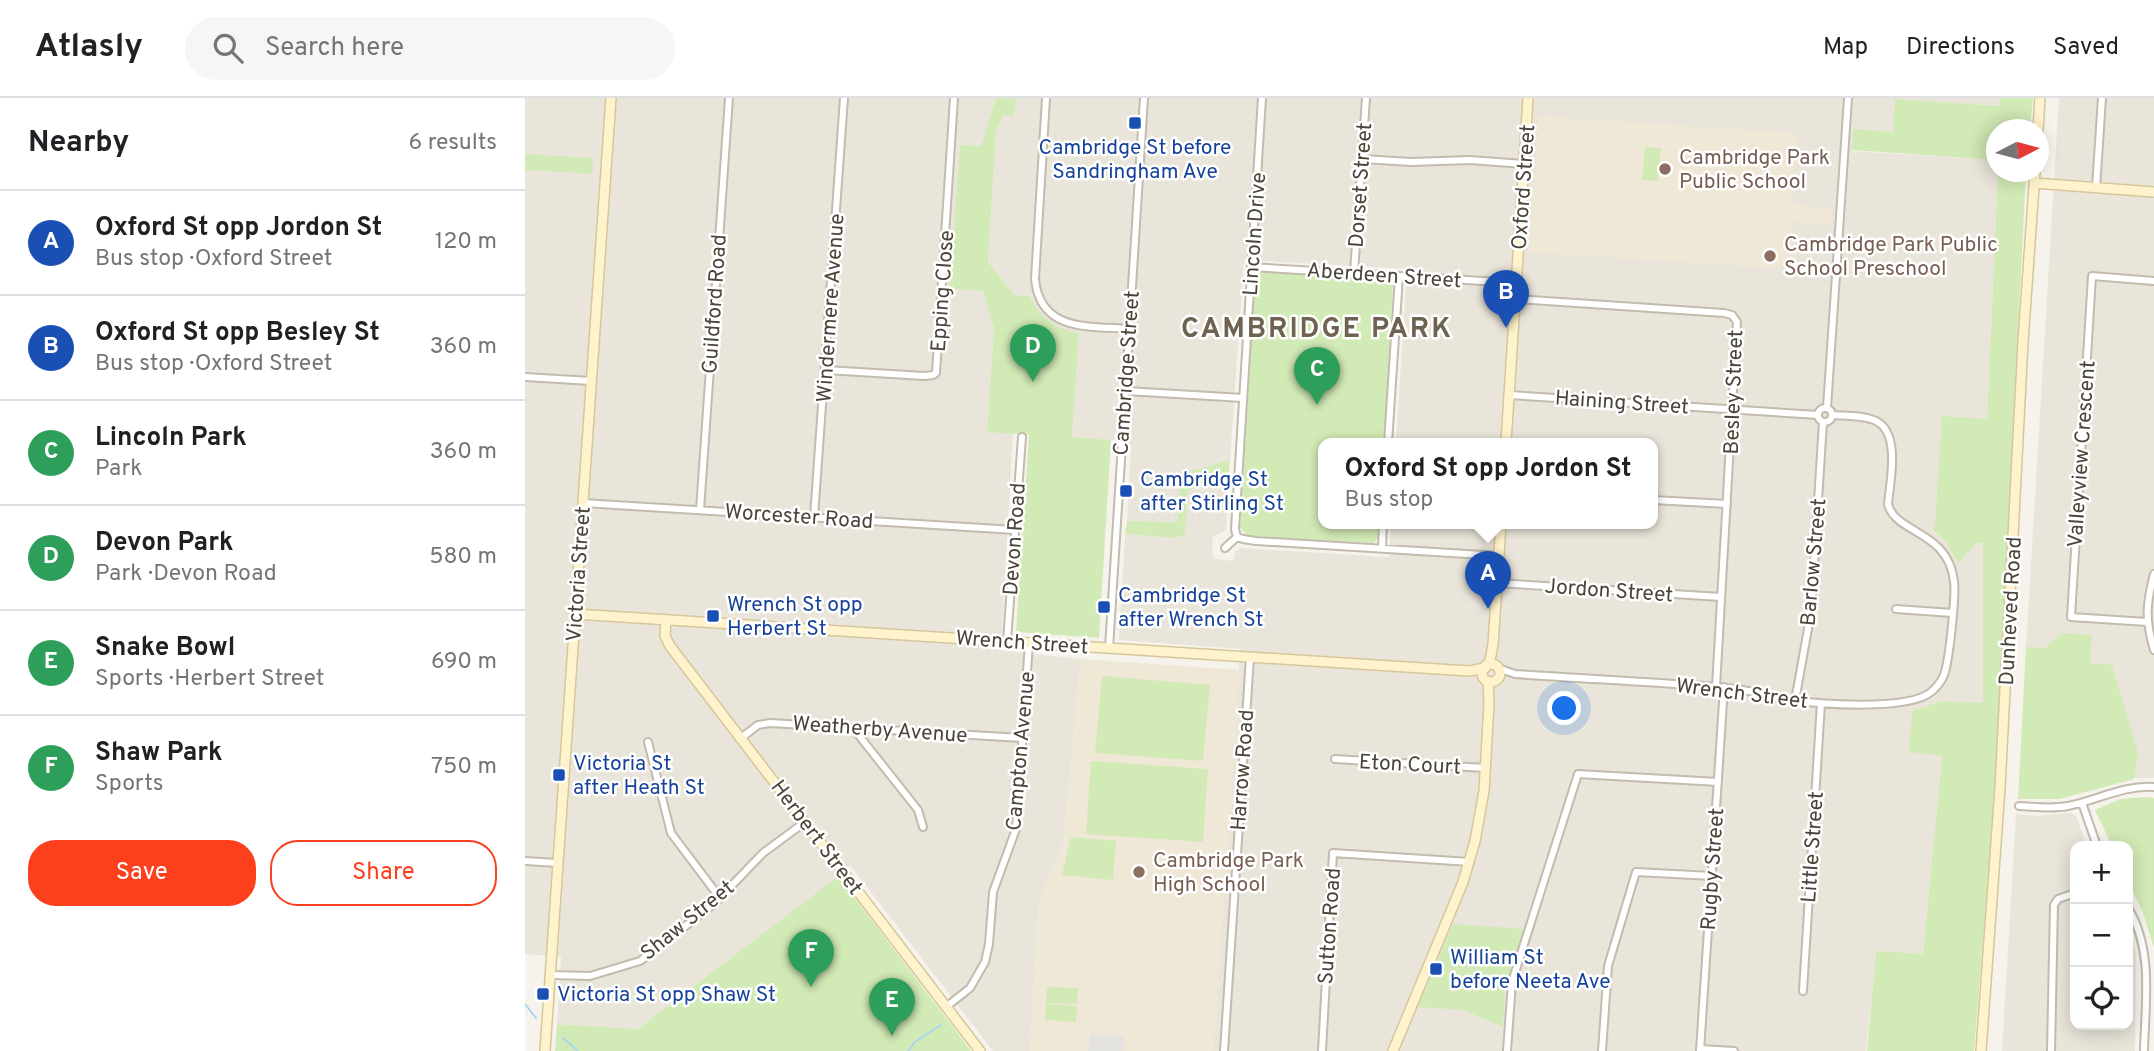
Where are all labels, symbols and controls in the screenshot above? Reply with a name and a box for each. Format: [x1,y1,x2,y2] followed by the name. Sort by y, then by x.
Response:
[185,17,675,80] search box
[35,27,143,69] text: Atlasly
[209,29,247,67] icon: search
[265,32,404,65] text: Search here
[1823,33,1868,63] text: Map
[1906,33,2015,63] text: Directions
[2053,33,2119,63] text: Saved
[1127,115,1143,131] marker: Cambridge St before Sandringham Ave
[1986,119,2049,182] north arrow
[1344,122,1379,248] street label: Dorset Street
[1507,123,1542,251] street label: Oxford Street
[28,125,129,162] text: Nearby
[409,129,497,158] text: 6 results
[1039,135,1231,186] place label: Cambridge St before Sandringham Ave
[1679,145,1830,196] place label: Cambridge Park Public School
[1657,161,1673,177] marker: Cambridge Park Public School
[1238,172,1273,297] street label: Lincoln Drive
[95,212,382,245] text: Oxford St opp Jordon St
[811,213,852,403] street label: Windermere Avenue
[43,228,59,257] text: A
[435,228,497,257] text: 120 m
[926,229,961,353] street label: Epping Close
[1784,232,1998,283] place label: Cambridge Park Public School Preschool
[697,233,734,375] street label: Guildford Road
[95,245,332,274] text: Bus stop · Oxford Street
[1762,248,1778,264] marker: Cambridge Park Public School Preschool
[1306,258,1462,295] street label: Aberdeen Street
[1483,270,1529,328] pin: B
[1108,290,1147,457] street label: Cambridge Street
[1181,312,1453,348] district label: CAMBRIDGE PARK
[95,317,380,350] text: Oxford St opp Besley St
[1010,324,1056,382] pin: D
[1719,329,1750,455] street label: Besley Street
[43,333,59,362] text: B
[430,333,497,362] text: 360 m
[1294,347,1340,405] pin: C
[95,350,332,379] text: Bus stop · Oxford Street
[2062,360,2103,549] street label: Valleyview Crescent
[1554,385,1690,422] street label: Haining Street
[95,422,247,455] text: Lincoln Park
[44,438,58,467] text: C
[430,438,497,467] text: 360 m
[1318,438,1658,529] popup
[1344,453,1632,486] text: Oxford St opp Jordon St
[95,455,142,484] text: Park
[1140,467,1284,518] place label: Cambridge St after Stirling St
[998,482,1033,596] street label: Devon Road
[1118,483,1134,499] marker: Cambridge St after Stirling St
[1344,486,1433,515] text: Bus stop
[1795,497,1834,627] street label: Barlow Street
[724,499,874,536] street label: Worcester Road
[561,505,598,643] street label: Victoria Street
[95,527,234,560] text: Devon Park
[1994,536,2029,686] street label: Dunheved Road
[43,543,59,572] text: D
[429,543,497,572] text: 580 m
[1465,551,1511,609] pin: A
[95,560,277,589] text: Park · Devon Road
[1544,574,1674,609] street label: Jordon Street
[1118,583,1264,634] place label: Cambridge St after Wrench St
[727,592,863,643] place label: Wrench St opp Herbert St
[1096,599,1112,615] marker: Cambridge St after Wrench St
[705,608,721,624] marker: Wrench St opp Herbert St
[955,625,1089,662] street label: Wrench Street
[95,632,235,665] text: Snake Bowl
[44,648,58,677] text: E
[431,648,497,677] text: 690 m
[95,665,324,694] text: Sports · Herbert Street
[1001,670,1042,832] street label: Campton Avenue
[1674,673,1809,716] street label: Wrench Street
[1547,691,1581,725] your location
[1226,709,1261,831] street label: Harrow Road
[791,711,968,750] street label: Weatherby Avenue
[95,737,223,770] text: Shaw Park
[1358,749,1462,782] street label: Eton Court
[573,751,705,802] place label: Victoria St after Heath St
[44,753,58,782] text: F
[431,753,497,782] text: 750 m
[551,767,567,783] marker: Victoria St after Heath St
[95,770,163,799] text: Sports
[764,775,868,901] street label: Herbert Street
[1796,790,1831,904] street label: Little Street
[1696,807,1731,931] street label: Rugby Street
[28,840,256,906] button: Save
[270,840,497,906] button: Share
[2070,841,2133,1030] map controls
[2070,841,2133,904] button: +
[1153,848,1304,899] place label: Cambridge Park High School
[1131,864,1147,880] marker: Cambridge Park High School
[1313,867,1348,985] street label: Sutton Road
[635,875,740,967] street label: Shaw Street
[2070,904,2133,967] button: −
[788,929,834,987] pin: F
[1450,945,1611,996] place label: William St before Neeta Ave
[1428,961,1444,977] marker: William St before Neeta Ave
[2070,967,2133,1030] button: locate
[869,978,915,1036] pin: E
[557,982,776,1009] place label: Victoria St opp Shaw St
[535,986,551,1002] marker: Victoria St opp Shaw St

